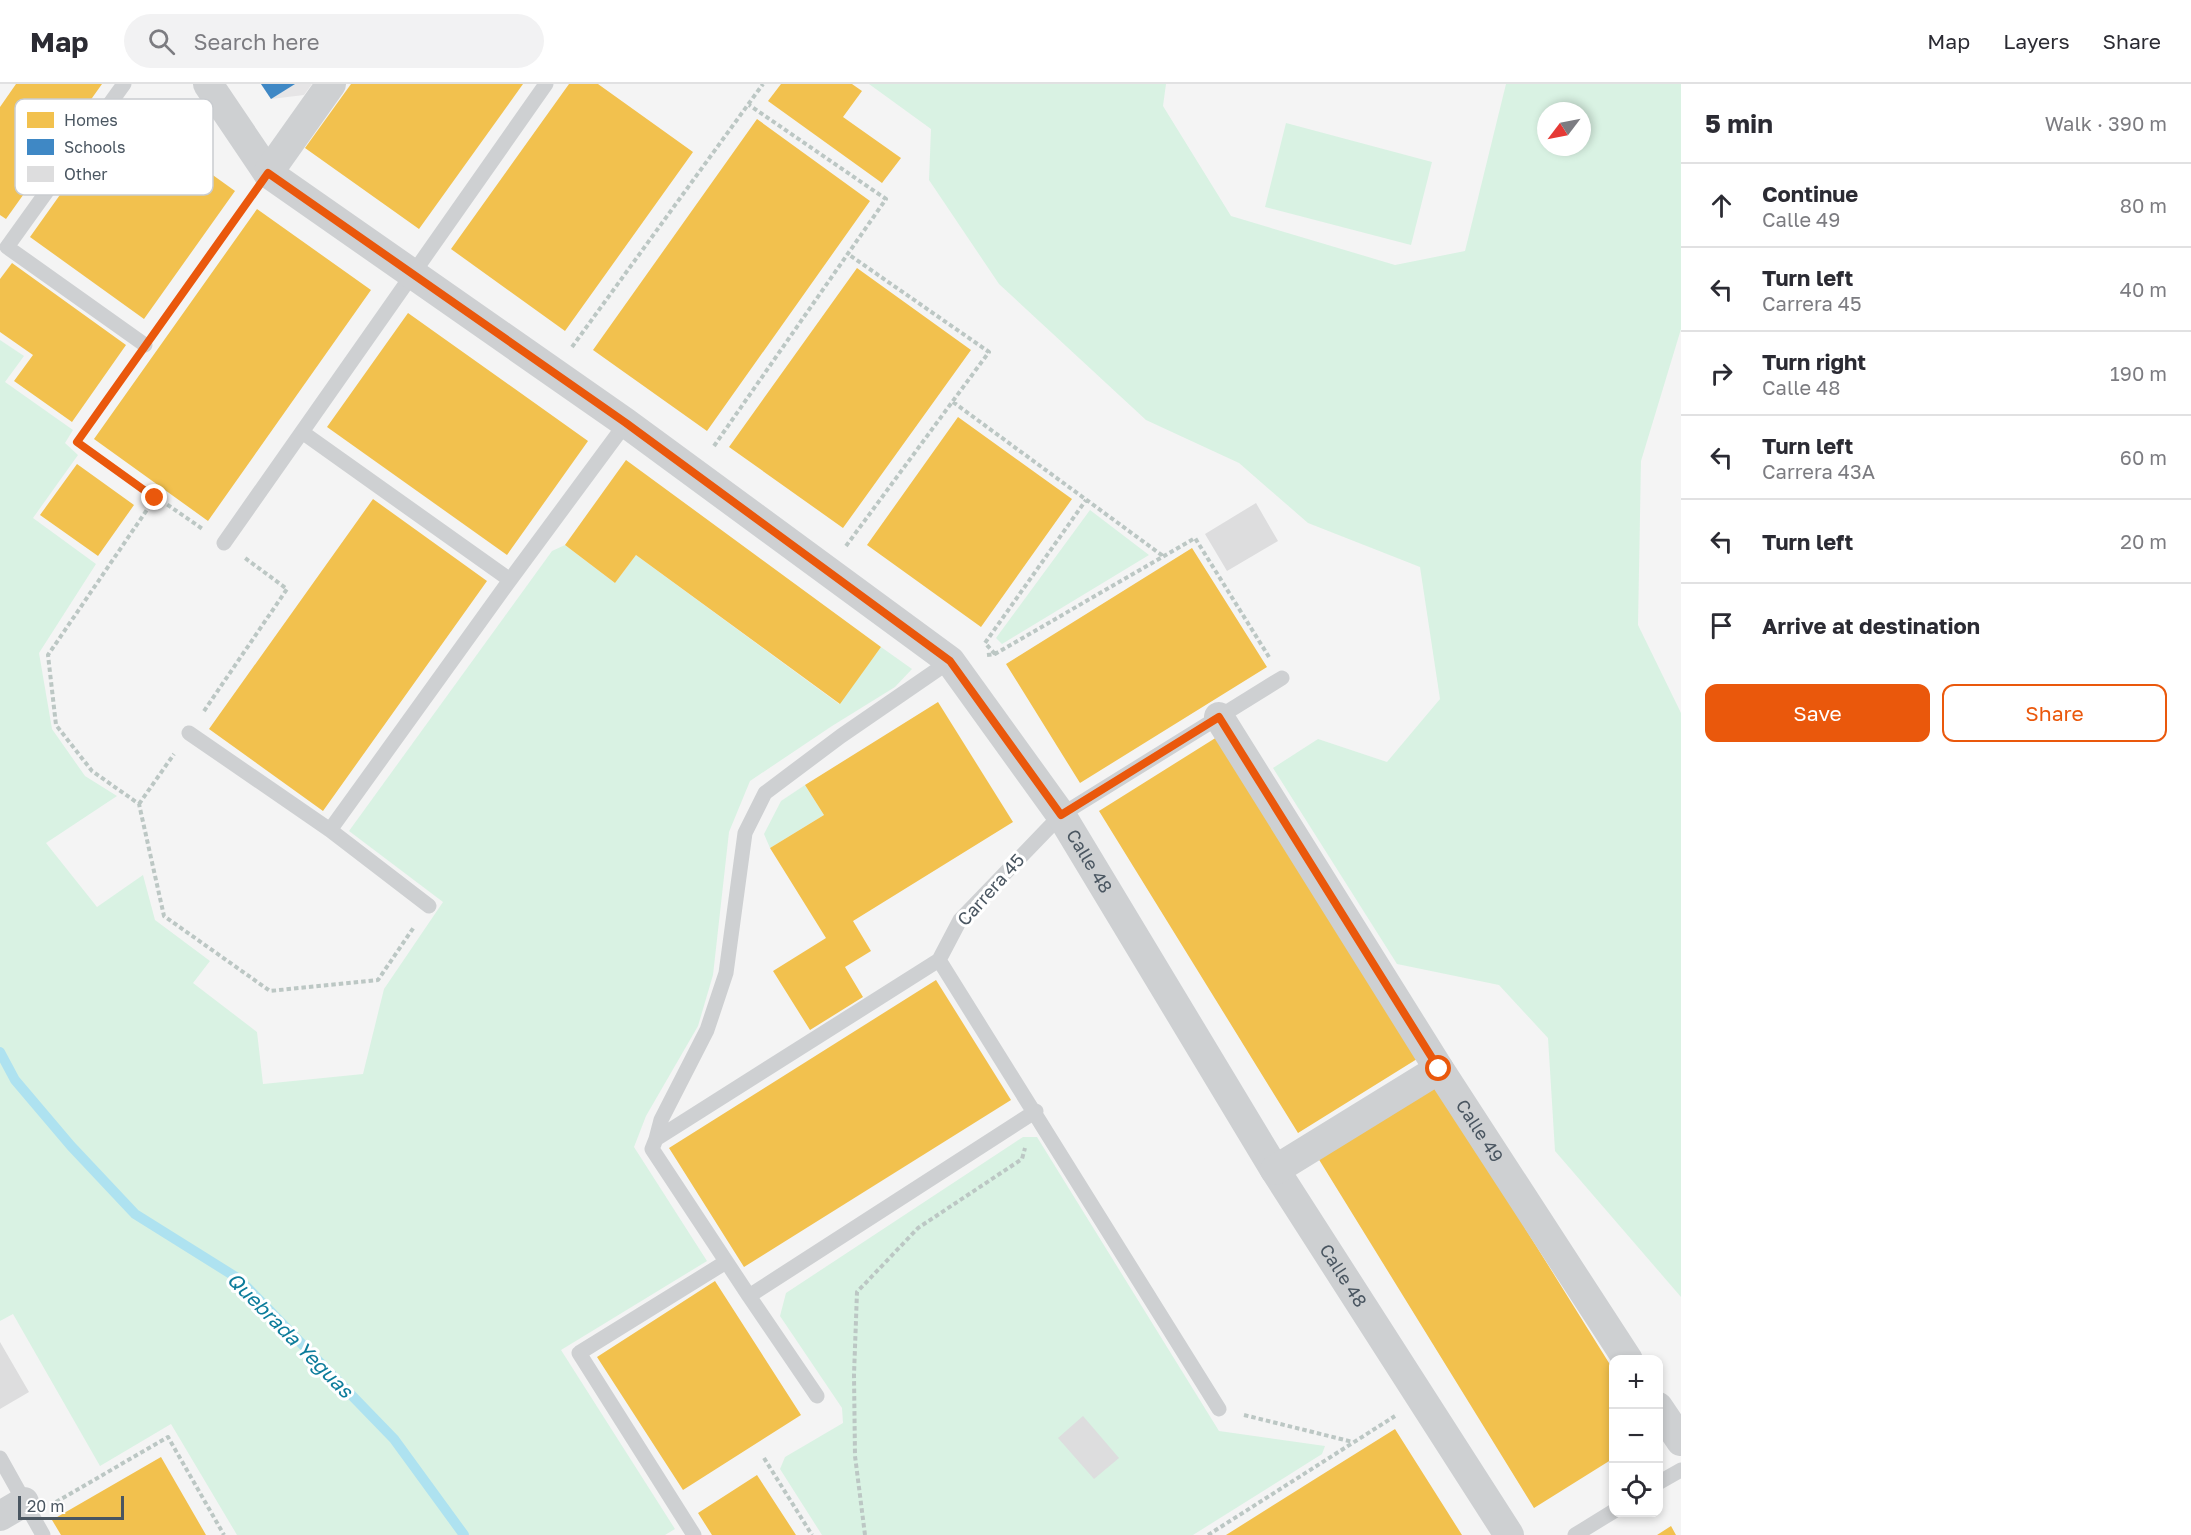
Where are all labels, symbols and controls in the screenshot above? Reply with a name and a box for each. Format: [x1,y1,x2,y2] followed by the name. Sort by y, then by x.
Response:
[124,14,544,68] search box
[30,25,88,58] text: Map
[145,25,178,58] icon: search
[193,28,319,55] text: Search here
[1927,28,1970,54] text: Map
[2003,28,2070,54] text: Layers
[2103,28,2161,54] text: Share
[15,99,213,195] legend
[1537,102,1591,156] north arrow
[1705,108,1773,139] text: 5 min
[64,110,118,130] text: Homes
[2045,111,2167,135] text: Walk · 390 m
[64,137,126,157] text: Schools
[64,164,108,184] text: Other
[1762,180,1858,207] text: Continue
[1705,189,1738,222] icon: ahead
[2120,193,2167,217] text: 80 m
[1762,207,1840,231] text: Calle 49
[1762,264,1853,291] text: Turn left
[1705,273,1738,306] icon: left
[2120,277,2167,301] text: 40 m
[1762,291,1862,315] text: Carrera 45
[1762,348,1866,375] text: Turn right
[1705,357,1738,390] icon: right
[2110,361,2167,385] text: 190 m
[1762,375,1841,399] text: Calle 48
[1762,432,1853,459] text: Turn left
[1705,441,1738,474] icon: left
[2120,445,2167,469] text: 60 m
[1762,459,1875,483] text: Carrera 43A
[141,484,167,510] route end
[1705,525,1738,558] icon: left
[1762,528,1853,555] text: Turn left
[2120,529,2167,553] text: 20 m
[1705,609,1738,642] icon: arrive
[1762,612,1980,639] text: Arrive at destination
[1705,684,1930,742] button: Save
[1942,684,2167,742] button: Share
[1062,825,1117,897] street label: Calle 48
[952,849,1028,930] street label: Carrera 45
[1425,1055,1451,1081] route start
[1452,1095,1509,1166] street label: Calle 49
[1315,1240,1372,1311] street label: Calle 48
[222,1267,359,1404] water label: Quebrada Yeguas
[1609,1355,1663,1517] map controls
[1609,1355,1663,1409] button: +
[1609,1409,1663,1463] button: −
[1609,1463,1663,1517] button: locate
[18,1493,124,1520] scale bar
[27,1496,64,1516] text: 20 m

